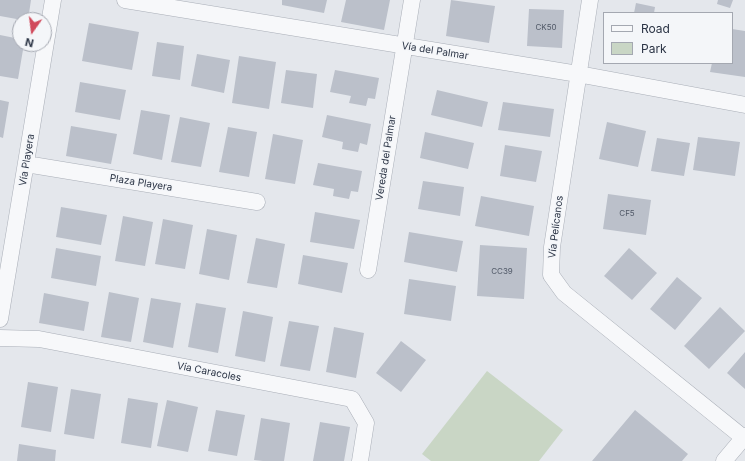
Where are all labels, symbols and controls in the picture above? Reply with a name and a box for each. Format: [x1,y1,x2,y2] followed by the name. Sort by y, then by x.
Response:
[12,12,52,52] north arrow
[603,12,733,64] legend
[641,21,670,36] text: Road
[535,23,557,33] house number: CK50
[24,35,35,50] text: N
[401,40,469,62] street label: Vía del Palmar
[641,41,667,56] text: Park
[373,115,399,201] street label: Vereda del Palmar
[17,133,37,187] street label: Vía Playera
[109,172,173,194] street label: Plaza Playera
[546,195,566,259] street label: Vía Pelícanos
[619,209,635,219] house number: CF5
[491,267,513,277] house number: CC39
[176,360,242,384] street label: Vía Caracoles

